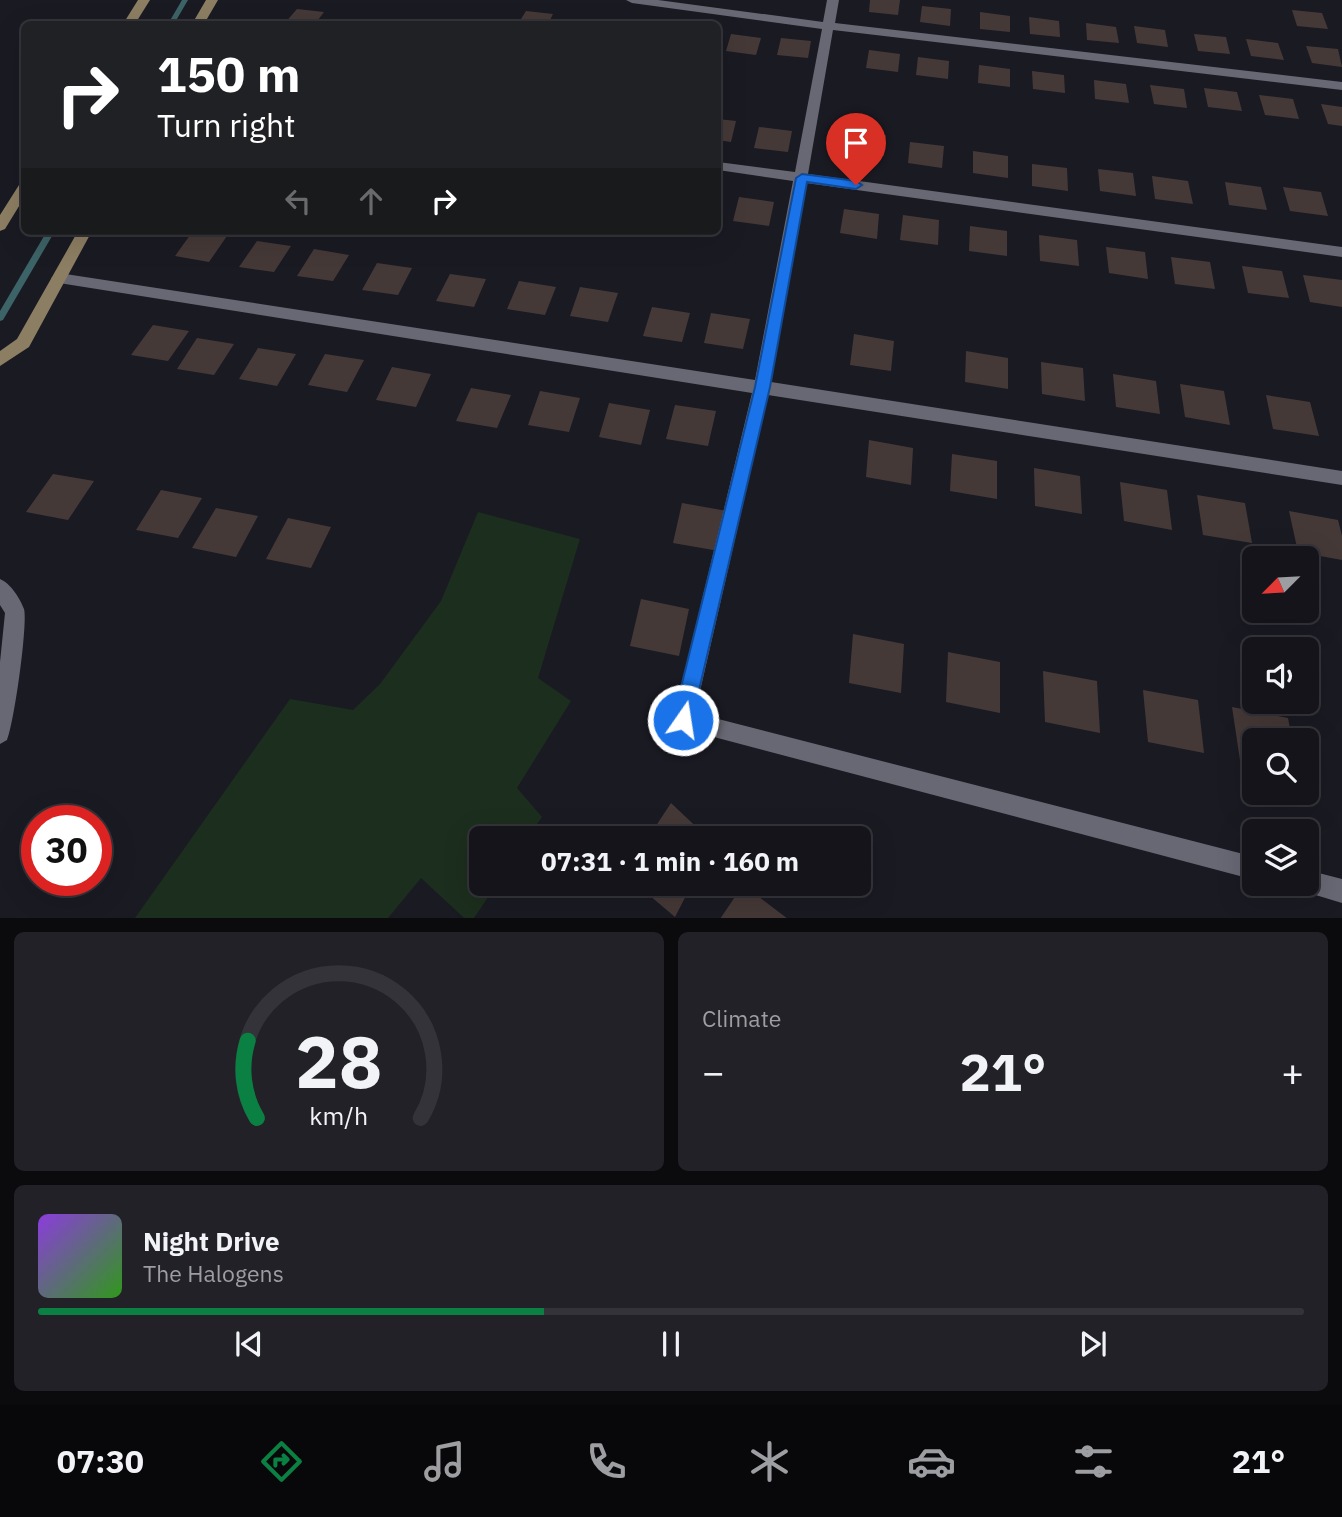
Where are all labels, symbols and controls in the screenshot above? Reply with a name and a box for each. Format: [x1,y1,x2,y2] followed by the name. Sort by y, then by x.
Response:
[157,42,301,105] text: 150 m
[42,49,133,140] icon: right
[157,104,295,146] text: Turn right
[826,113,886,185] pin
[837,124,875,162] icon: arrive
[279,182,317,220] icon: left
[352,182,390,220] icon: ahead
[425,182,463,220] icon: right
[1242,546,1320,623] north arrow
[1242,546,1319,896] map controls
[1242,637,1319,714] button: sound
[646,683,720,757] position arrow
[1242,728,1319,805] button: search
[21,805,112,896] speed limit sign: 30
[1242,819,1319,896] button: layers
[541,844,799,878] text: 07:31 · 1 min · 160 m
[702,1003,781,1033] text: Climate
[295,1013,383,1108] text: 28
[960,1038,1046,1105] text: 21°
[702,1047,725,1096] text: −
[1281,1047,1304,1096] text: +
[310,1098,368,1131] text: km/h
[143,1224,280,1258] text: Night Drive
[143,1258,284,1288] text: The Halogens
[230,1325,268,1363] icon: previous
[652,1325,690,1363] icon: pause
[1074,1325,1112,1363] icon: next
[257,1437,306,1486] icon: directions
[420,1437,469,1486] icon: music
[582,1437,631,1486] icon: phone
[745,1437,794,1486] icon: climate
[907,1437,956,1486] icon: car
[1069,1437,1118,1486] icon: filters
[57,1440,144,1482] text: 07:30
[1232,1440,1285,1482] text: 21°

